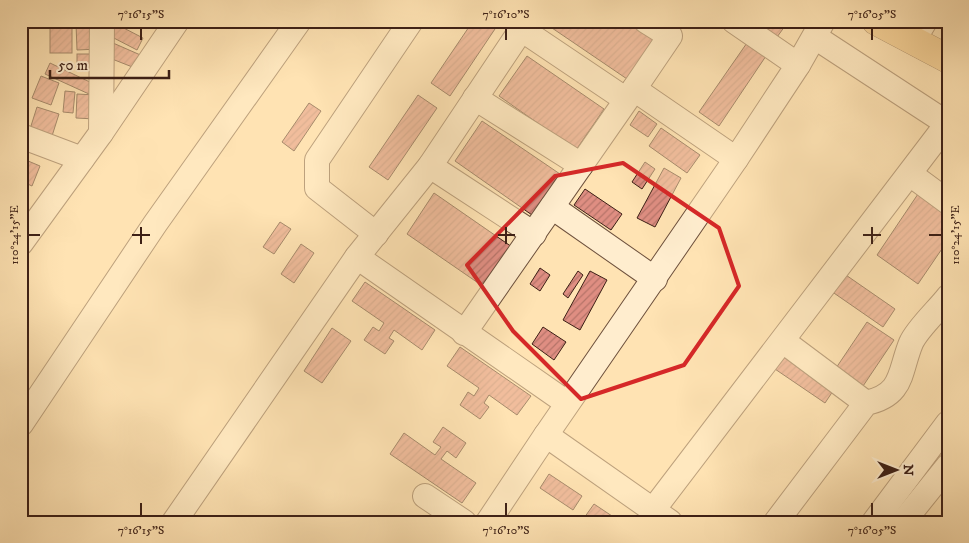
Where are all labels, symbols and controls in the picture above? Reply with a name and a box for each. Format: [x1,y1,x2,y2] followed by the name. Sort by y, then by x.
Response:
[118,7,164,22] text: 7°16'15"S
[483,7,529,22] text: 7°16'10"S
[848,7,896,22] text: 7°16'05"S
[50,48,169,80] scale bar
[58,56,88,75] text: 50 m
[7,205,22,265] text: 110°24'15"E
[948,205,963,265] text: 110°24'15"E
[872,446,922,496] north arrow
[899,464,917,476] text: N
[118,523,164,538] text: 7°16'15"S
[483,523,529,538] text: 7°16'10"S
[848,523,896,538] text: 7°16'05"S

